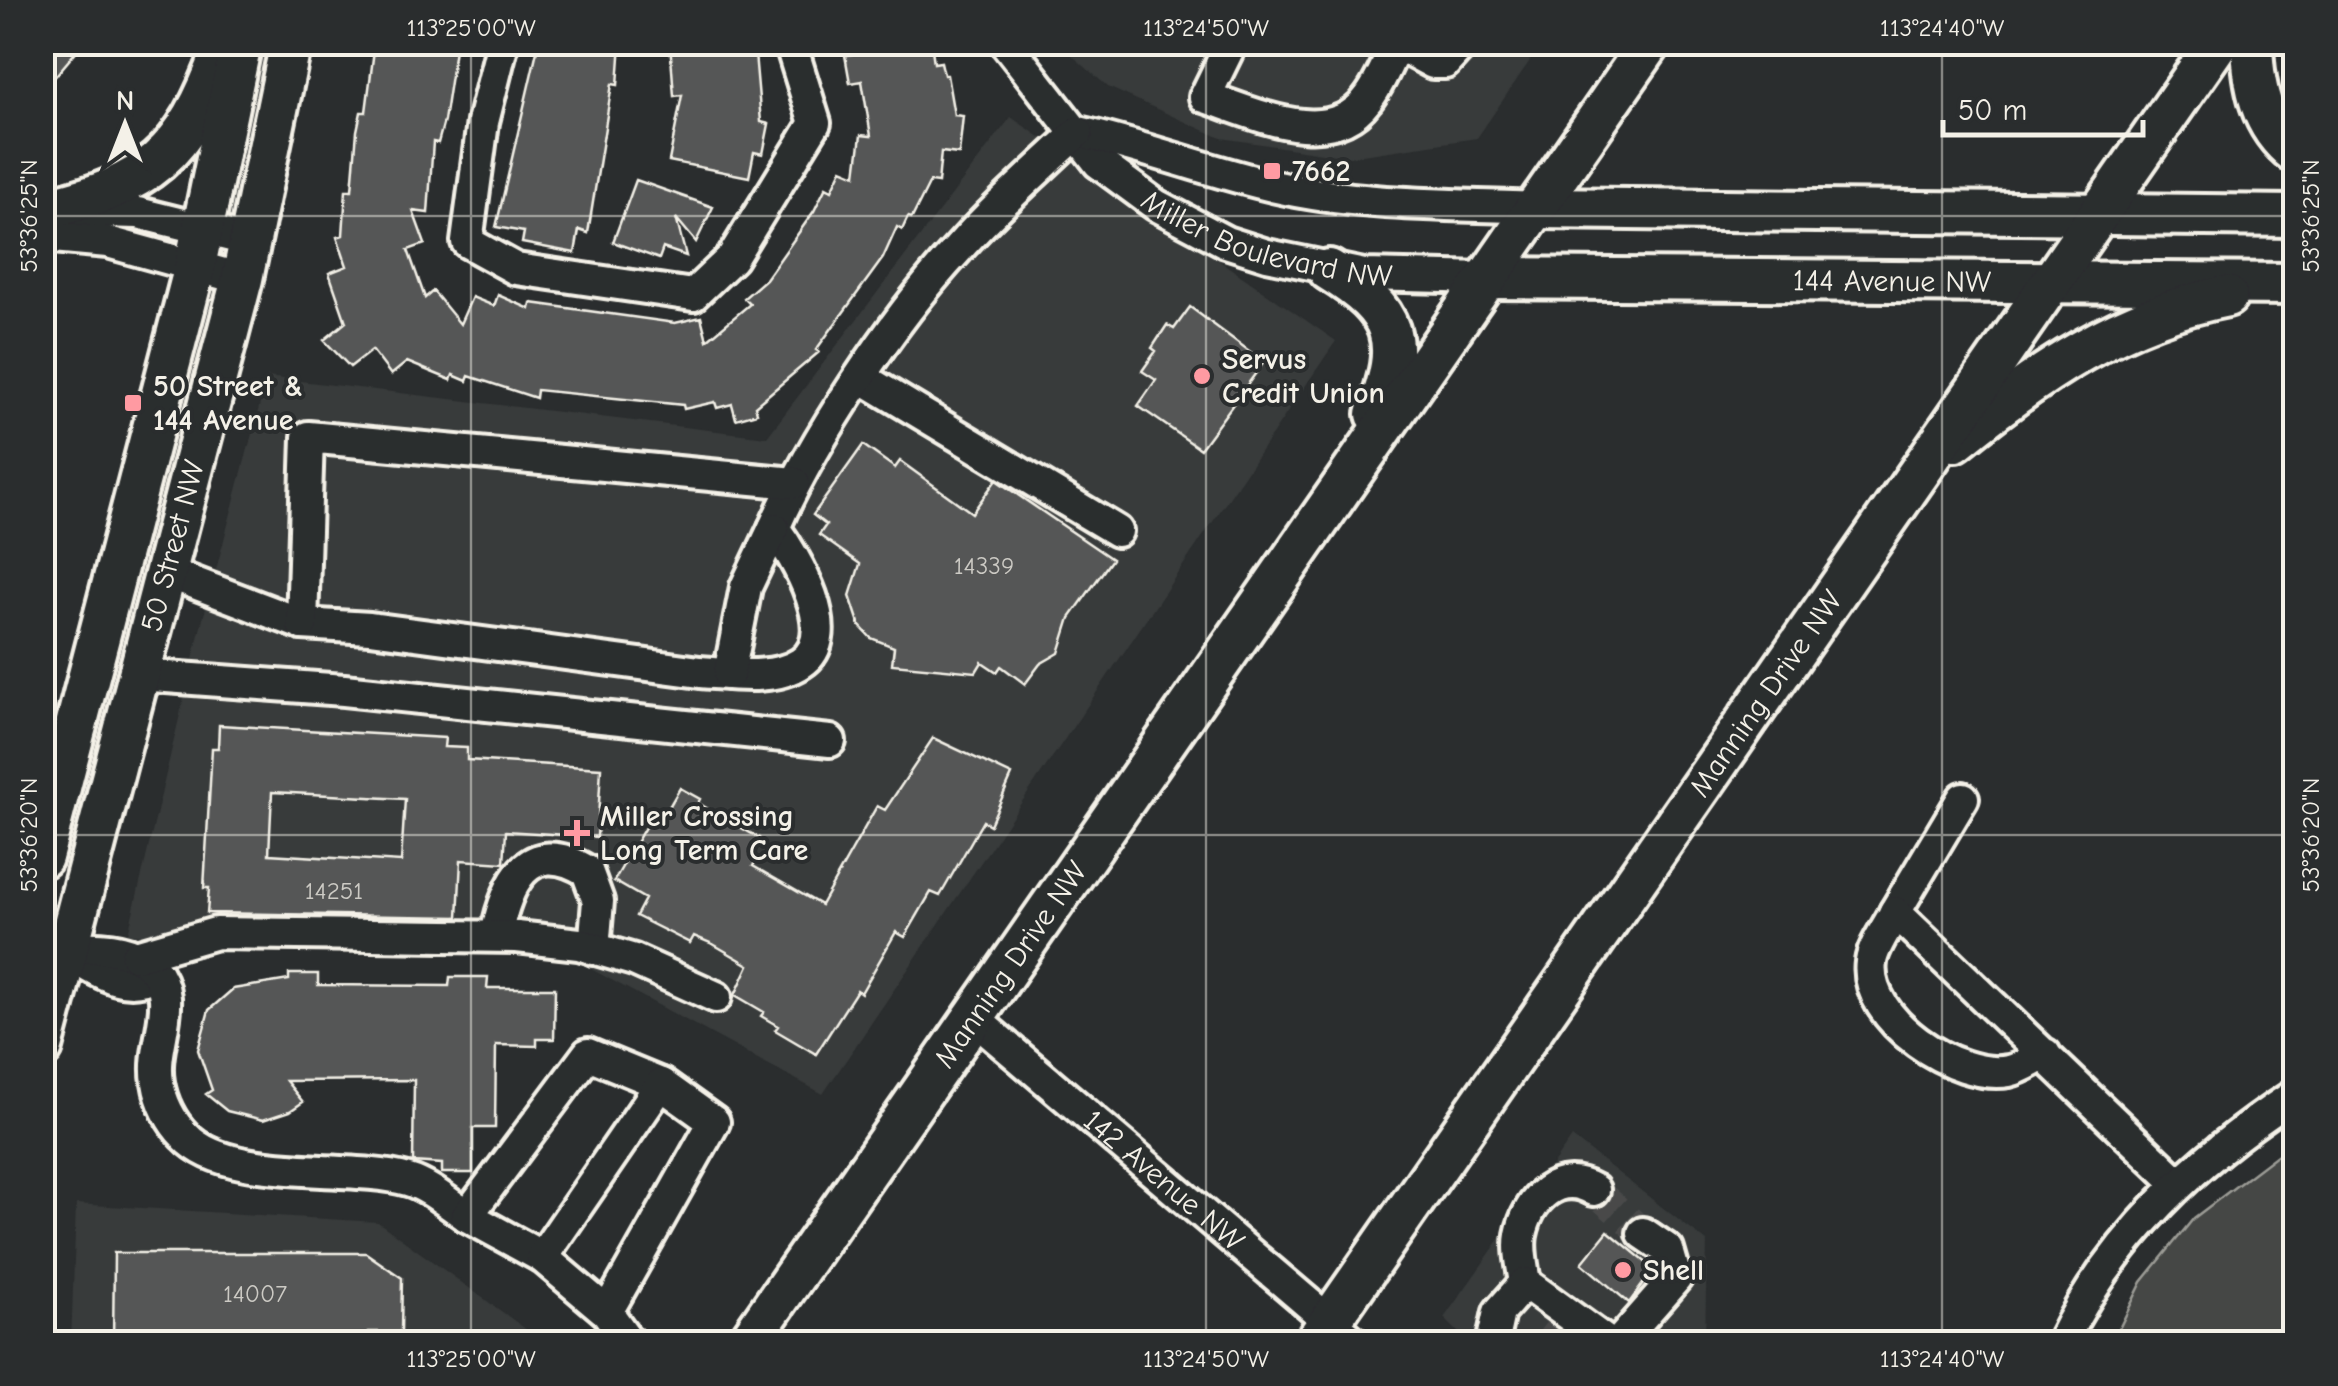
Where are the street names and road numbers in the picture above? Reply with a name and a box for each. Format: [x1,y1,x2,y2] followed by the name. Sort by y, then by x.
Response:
[1134,183,1393,294] street label: Miller Boulevard NW
[1793,263,1991,300] street label: 144 Avenue NW
[134,457,212,635] street label: 50 Street NW
[1682,584,1850,804] street label: Manning Drive NW
[927,855,1095,1075] street label: Manning Drive NW
[1076,1103,1251,1259] street label: 142 Avenue NW

